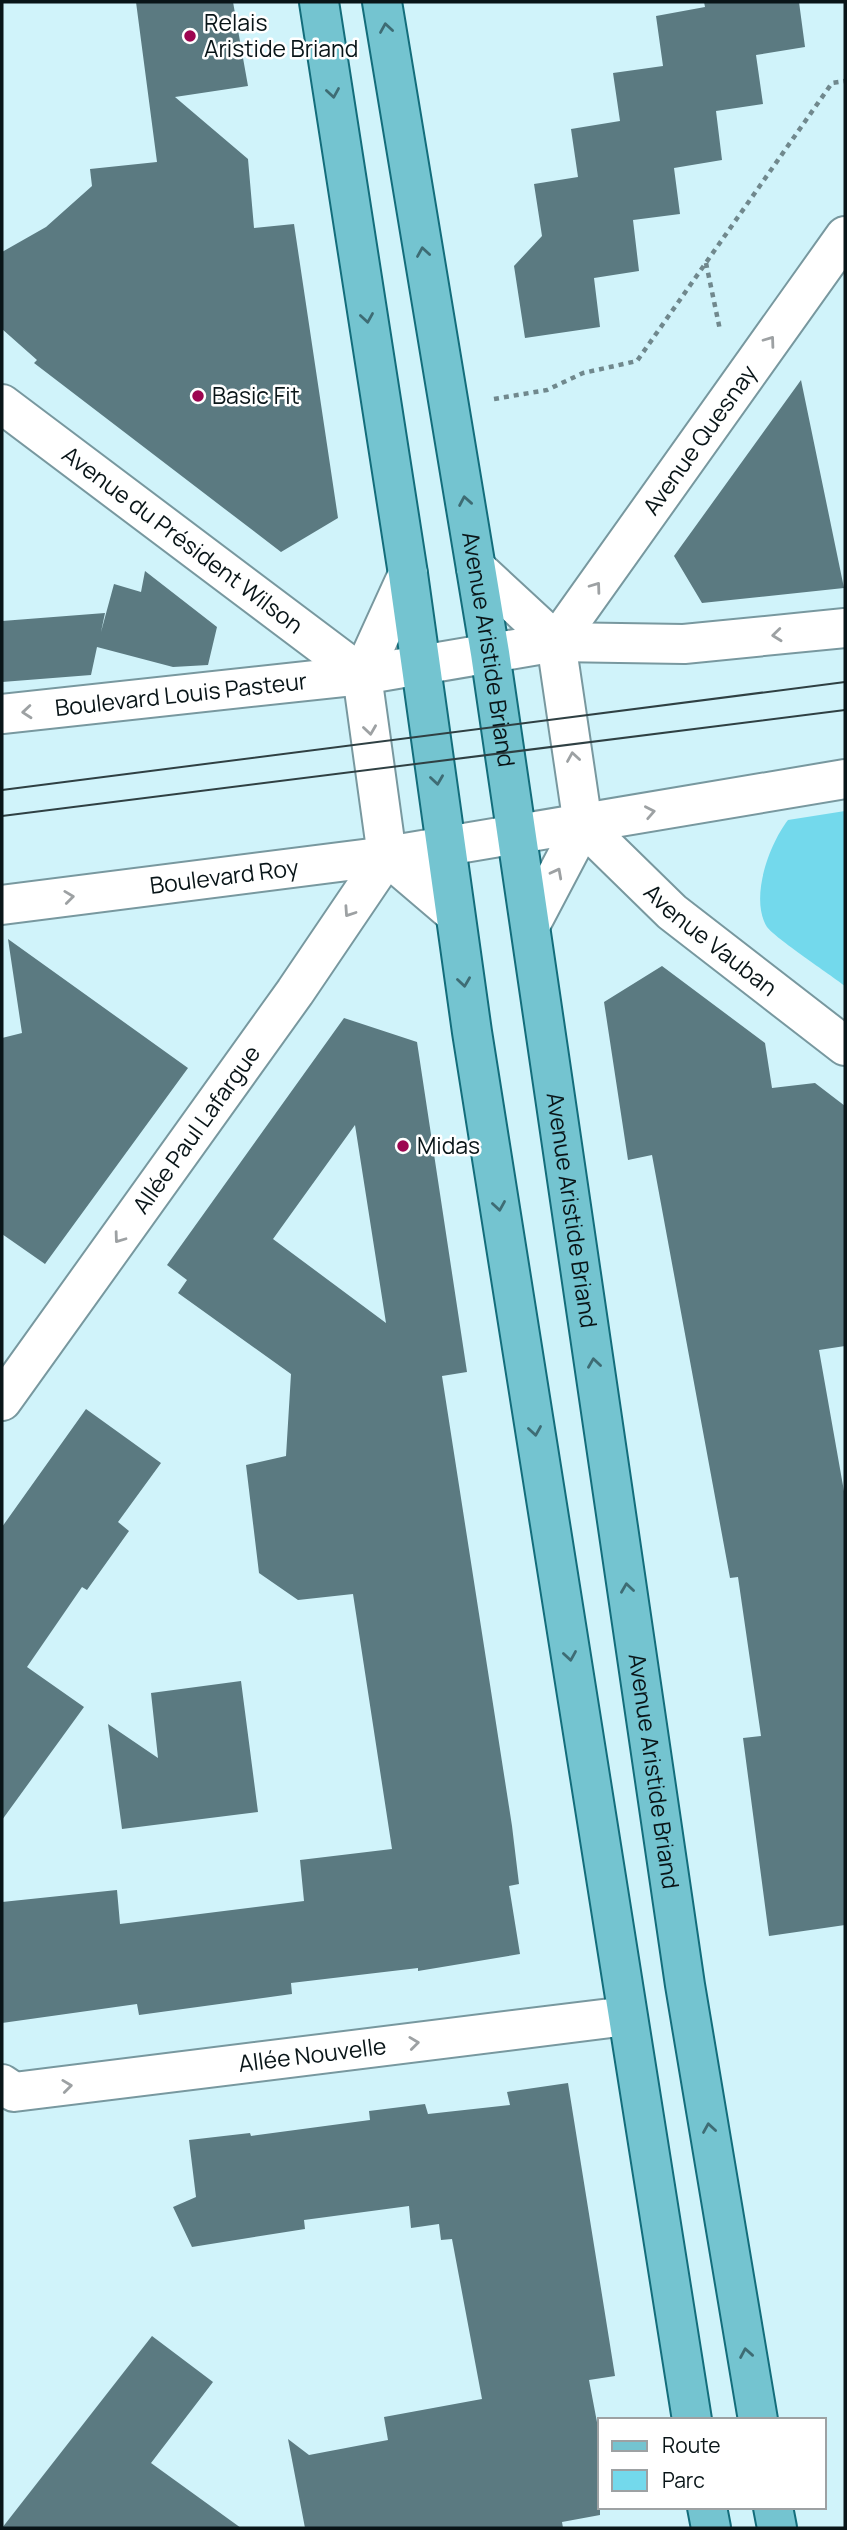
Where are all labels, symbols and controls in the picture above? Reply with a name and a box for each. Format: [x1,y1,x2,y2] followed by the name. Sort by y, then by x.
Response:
[204,6,358,64] place label: Relais Aristide Briand
[379,22,394,34] one-way arrow
[182,28,198,44] marker: Relais Aristide Briand
[325,88,340,99] one-way arrow
[416,247,431,258] one-way arrow
[360,312,375,324] one-way arrow
[761,336,774,349] one-way arrow
[635,358,763,521] street label: Avenue Quesnay
[212,379,300,411] place label: Basic Fit
[190,388,206,404] marker: Basic Fit
[56,438,310,640] street label: Avenue du Président Wilson
[458,495,473,507] one-way arrow
[455,529,523,769] street label: Avenue Aristide Briand
[588,582,600,595] one-way arrow
[772,627,783,642] one-way arrow
[53,664,309,723] street label: Boulevard Louis Pasteur
[21,704,32,719] one-way arrow
[362,724,377,736] one-way arrow
[566,752,581,763] one-way arrow
[429,775,444,786] one-way arrow
[644,805,656,820] one-way arrow
[148,850,300,901] street label: Boulevard Roy
[549,868,563,881] one-way arrow
[637,876,784,1003] street label: Avenue Vauban
[64,889,75,904] one-way arrow
[345,904,357,917] one-way arrow
[456,976,471,987] one-way arrow
[124,1038,267,1220] street label: Allée Paul Lafargue
[539,1090,606,1330] street label: Avenue Aristide Briand
[417,1129,480,1161] place label: Midas
[395,1138,411,1154] marker: Midas
[491,1200,506,1212] one-way arrow
[114,1230,127,1243] one-way arrow
[587,1357,602,1369] one-way arrow
[527,1425,542,1437] one-way arrow
[620,1582,635,1594] one-way arrow
[562,1650,577,1662] one-way arrow
[622,1651,688,1891] street label: Avenue Aristide Briand
[236,2029,388,2079] street label: Allée Nouvelle
[408,2035,420,2050] one-way arrow
[61,2078,73,2093] one-way arrow
[702,2122,717,2134] one-way arrow
[739,2347,754,2358] one-way arrow
[598,2418,826,2509] legend
[662,2431,720,2459] text: Route
[662,2466,705,2494] text: Parc

